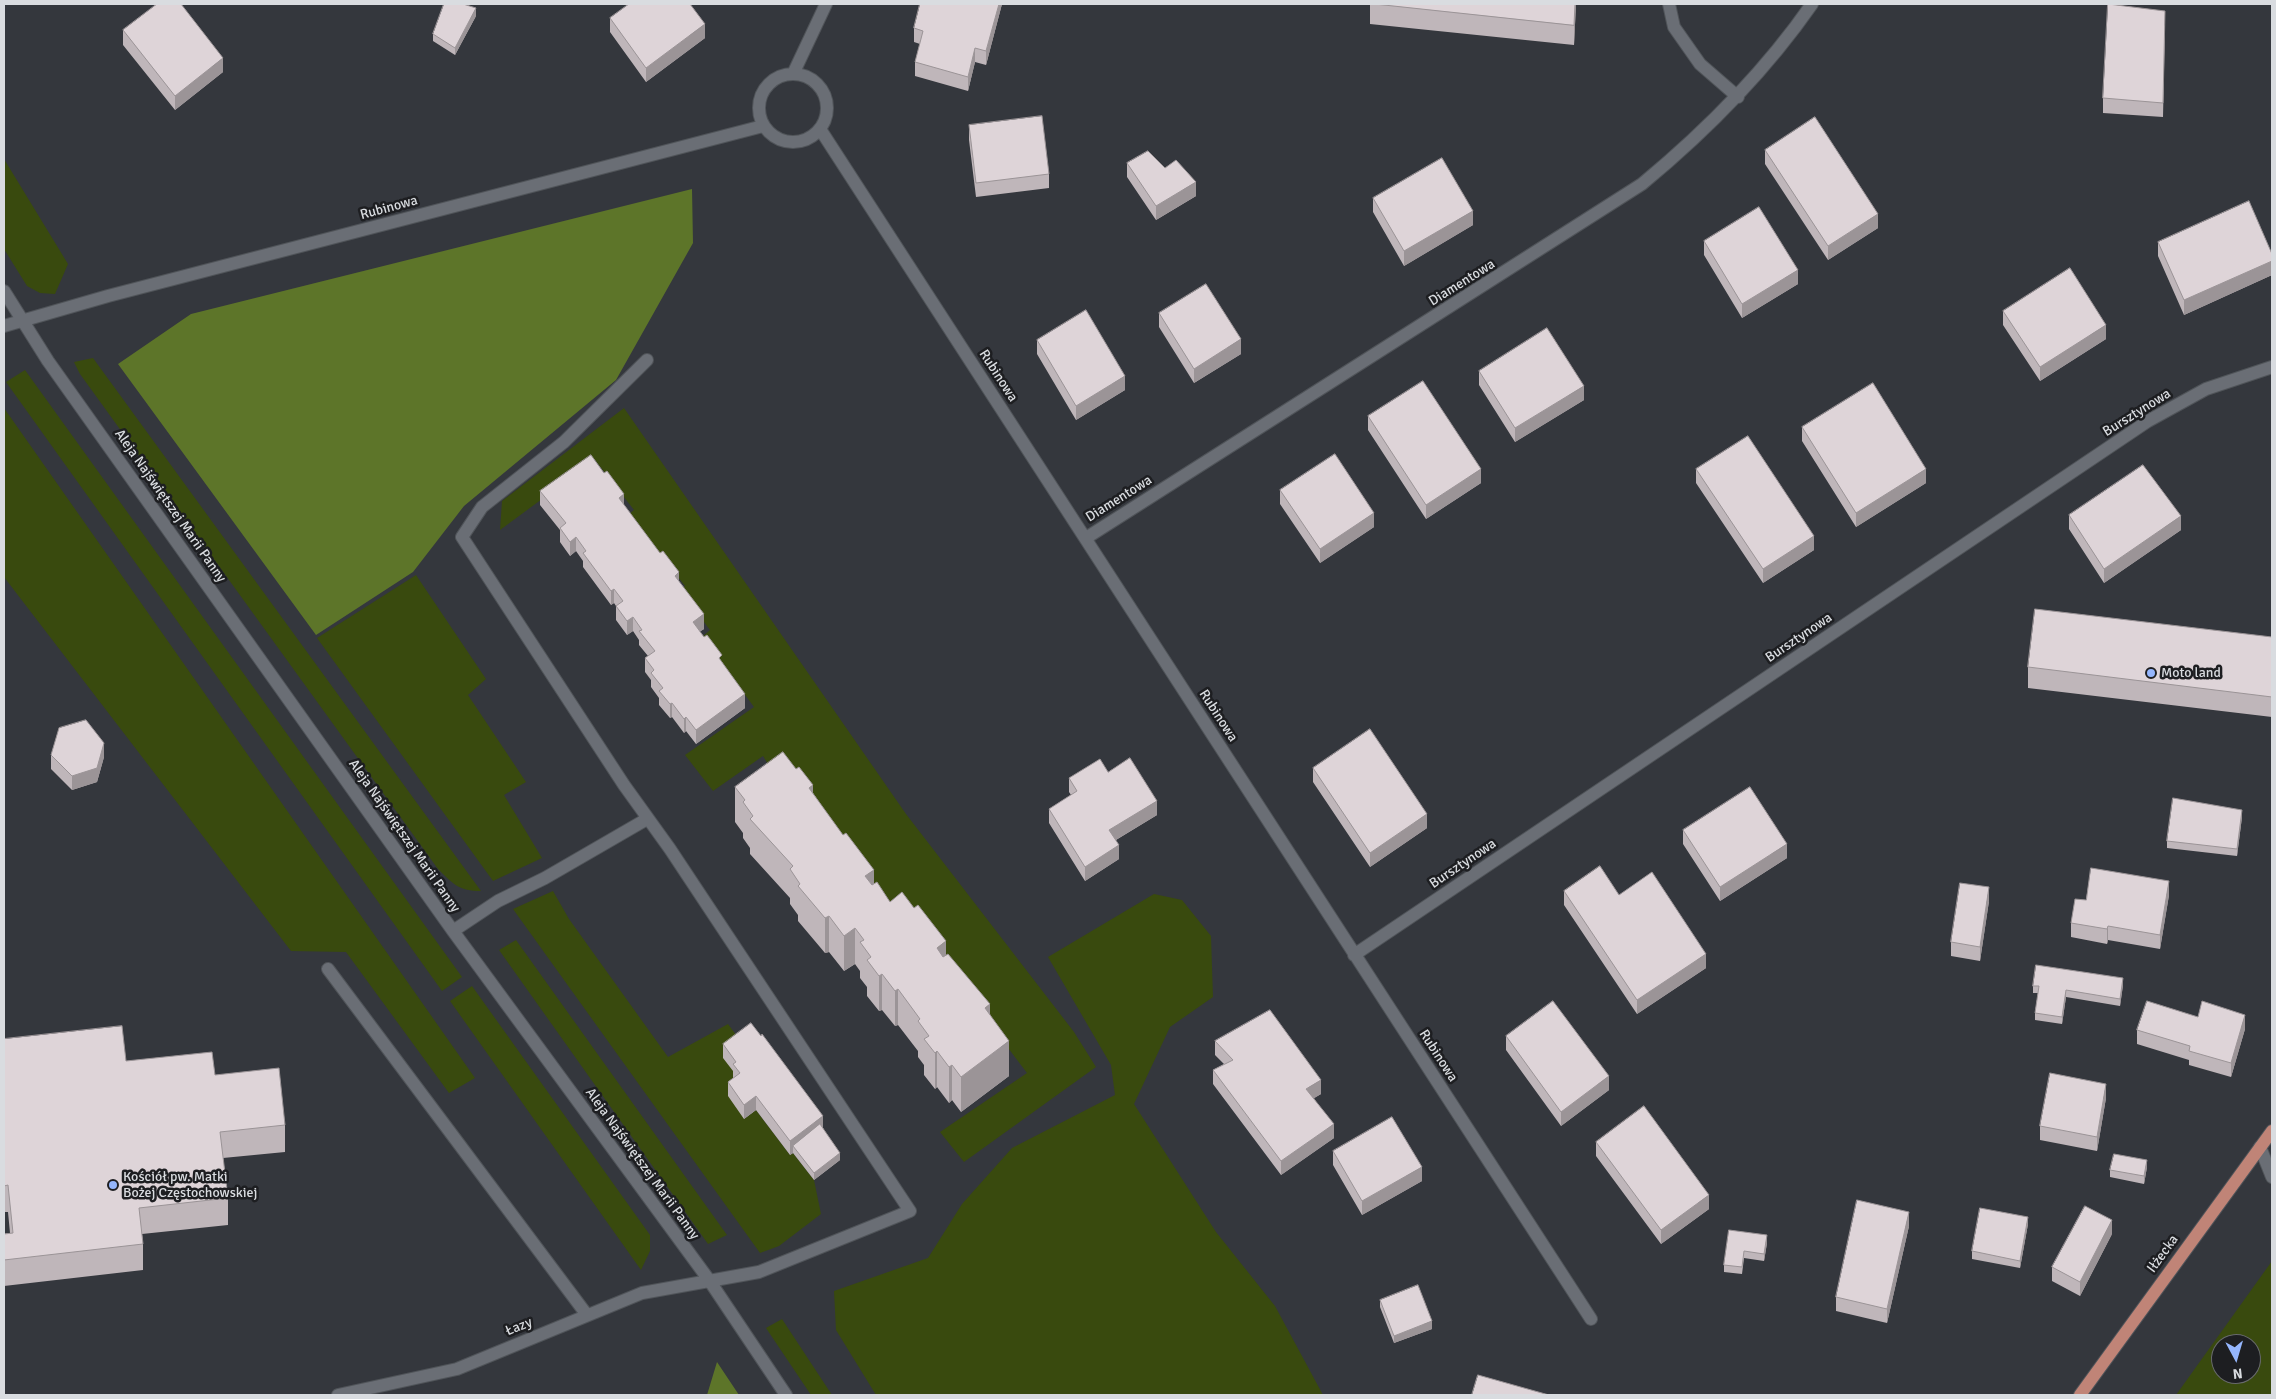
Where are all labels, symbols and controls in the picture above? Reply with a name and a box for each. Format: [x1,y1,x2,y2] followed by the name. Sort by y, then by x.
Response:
[358,192,420,224] street label: Rubinowa
[1426,256,1498,310] street label: Diamentowa
[975,347,1021,405] street label: Rubinowa
[2100,385,2174,441] street label: Bursztynowa
[111,426,229,586] street label: Aleja Najświętszej Marii Panny
[1083,472,1155,526] street label: Diamentowa
[1762,610,1836,666] street label: Bursztynowa
[2161,665,2221,681] place label: Moto land
[2145,667,2157,679] marker: Moto land
[1195,687,1241,745] street label: Rubinowa
[345,756,463,916] street label: Aleja Najświętszej Marii Panny
[1426,836,1500,892] street label: Bursztynowa
[1415,1027,1461,1085] street label: Rubinowa
[581,1085,703,1243] street label: Aleja Najświętszej Marii Panny
[123,1169,257,1202] place label: Kościół pw. Matki Bożej Częstochowskiej
[107,1179,119,1191] marker: Kościół pw. Matki Bożej Częstochowskiej
[2144,1232,2182,1276] street label: Iłżecka
[503,1314,535,1340] street label: Łazy
[2211,1334,2261,1384] north arrow
[2232,1364,2243,1382] text: N

